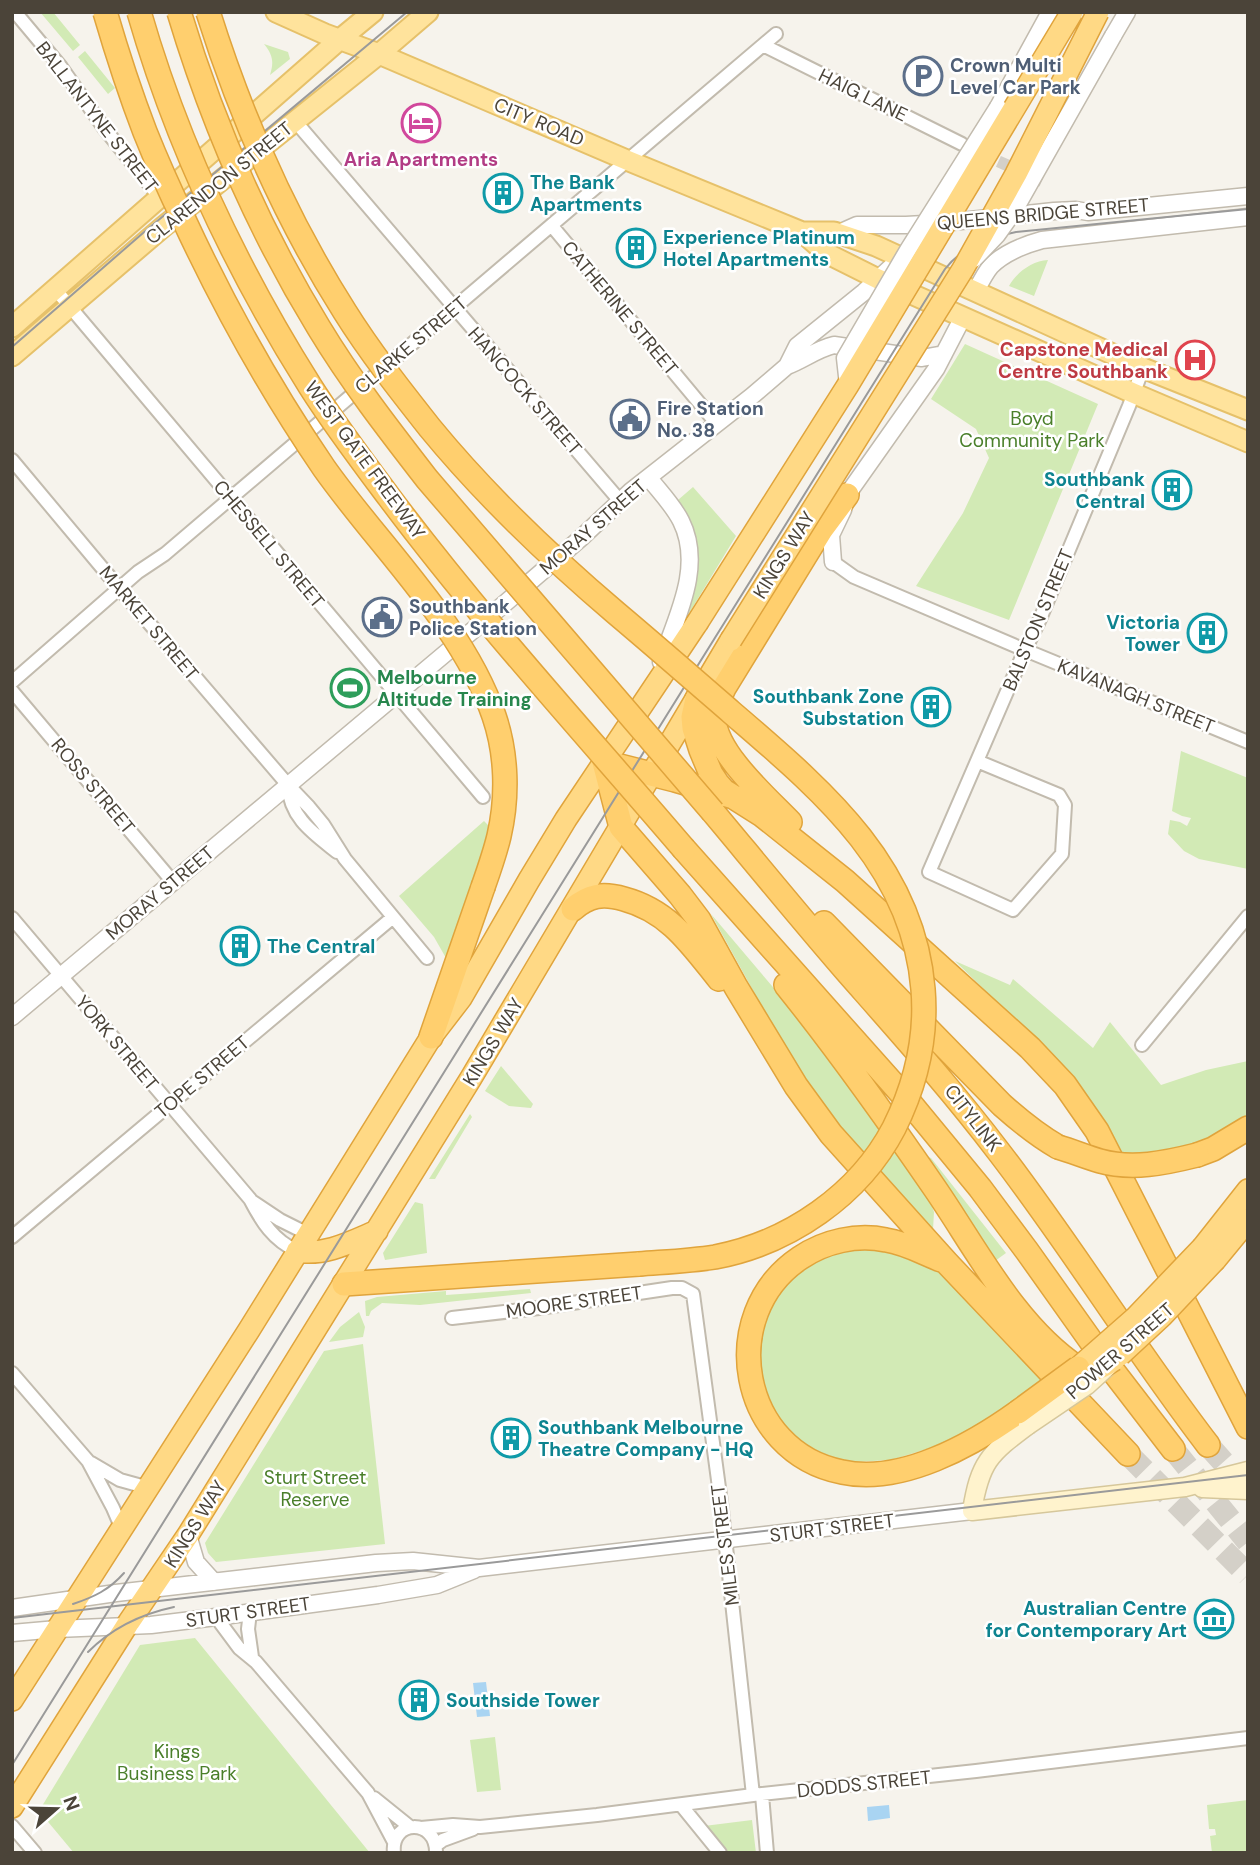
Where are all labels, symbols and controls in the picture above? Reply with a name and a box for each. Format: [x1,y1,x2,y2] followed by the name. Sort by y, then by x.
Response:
[30,36,164,198] street label: BALLANTYNE STREET
[950,53,1081,100] place label: Crown Multi Level Car Park
[902,55,944,97] parking icon: Crown Multi Level Car Park
[814,63,912,127] street label: HAIG LANE
[490,92,588,152] street label: CITY ROAD
[400,102,442,144] hotel icon: Aria Apartments
[140,116,298,250] street label: CLARENDON STREET
[344,147,498,172] place label: Aria Apartments
[530,170,642,217] place label: The Bank Apartments
[482,172,524,214] building icon: The Bank Apartments
[936,192,1151,236] street label: QUEENS BRIDGE STREET
[663,225,855,272] place label: Experience Platinum Hotel Apartments
[615,227,657,269] building icon: Experience Platinum Hotel Apartments
[556,236,684,381] street label: CATHERINE STREET
[350,290,473,399] street label: CLARKE STREET
[463,322,588,460] street label: HANCOCK STREET
[998,337,1168,384] place label: Capstone Medical Centre Southbank
[1174,339,1216,381] hospital icon: Capstone Medical Centre Southbank
[299,376,431,544] street label: WEST GATE FREEWAY
[657,396,764,443] place label: Fire Station No. 38
[609,398,651,440] public building icon: Fire Station No. 38
[959,406,1105,453] park label: Boyd Community Park
[1044,467,1145,514] place label: Southbank Central
[1151,469,1193,511] building icon: Southbank Central
[534,473,652,580] street label: MORAY STREET
[208,475,330,614] street label: CHESSELL STREET
[747,507,821,603] street label: KINGS WAY
[997,545,1079,695] street label: BALSTON STREET
[94,560,204,686] street label: MARKET STREET
[409,594,537,641] place label: Southbank Police Station
[361,596,403,638] public building icon: Southbank Police Station
[1106,610,1180,657] place label: Victoria Tower
[1186,612,1228,654] building icon: Victoria Tower
[1054,653,1219,739] street label: KAVANAGH STREET
[377,665,532,712] place label: Melbourne Altitude Training
[329,667,371,709] sports icon: Melbourne Altitude Training
[753,684,904,731] place label: Southbank Zone Substation
[910,686,952,728] building icon: Southbank Zone Substation
[46,733,141,839] street label: ROSS STREET
[101,840,220,946] street label: MORAY STREET
[219,925,261,967] building icon: The Central
[267,934,375,959] place label: The Central
[70,990,164,1096] street label: YORK STREET
[457,993,529,1091] street label: KINGS WAY
[149,1030,255,1124] street label: TOPE STREET
[939,1079,1007,1157] street label: CITYLINK
[504,1280,644,1324] street label: MOORE STREET
[1061,1297,1180,1405] street label: POWER STREET
[538,1415,754,1462] place label: Southbank Melbourne Theatre Company - HQ
[490,1417,532,1459] building icon: Southbank Melbourne Theatre Company - HQ
[264,1465,366,1512] park label: Sturt Street Reserve
[158,1476,232,1572] street label: KINGS WAY
[705,1483,745,1607] street label: MILES STREET
[768,1508,896,1548] street label: STURT STREET
[184,1591,312,1633] street label: STURT STREET
[986,1596,1187,1643] place label: Australian Centre for Contemporary Art
[1193,1598,1235,1640] museum icon: Australian Centre for Contemporary Art
[398,1679,440,1721] building icon: Southside Tower
[446,1688,600,1713] place label: Southside Tower
[117,1739,237,1786] park label: Kings Business Park
[796,1764,933,1803] street label: DODDS STREET
[21,1774,91,1844] north arrow
[57,1793,86,1814] text: N

